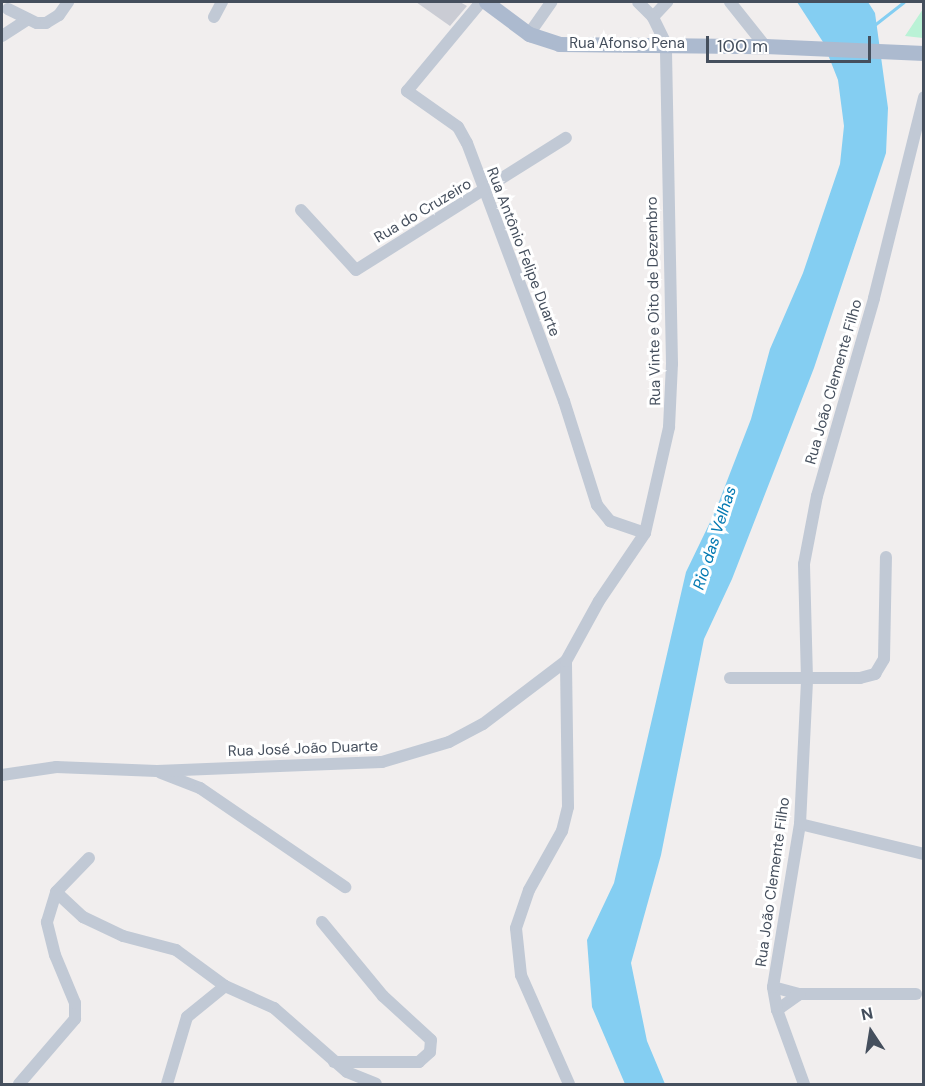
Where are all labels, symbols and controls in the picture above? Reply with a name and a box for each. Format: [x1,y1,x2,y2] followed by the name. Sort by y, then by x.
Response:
[709,24,874,62] scale bar
[717,34,768,58] text: 100 m
[569,35,685,53] street label: Rua Afonso Pena
[482,165,564,339] street label: Rua Antônio Felipe Duarte
[371,175,475,247] street label: Rua do Cruzeiro
[643,196,665,406] street label: Rua Vinte e Oito de Dezembro
[802,297,866,467] street label: Rua João Clemente Filho
[689,484,741,592] water label: Rio das Velhas
[228,737,378,761] street label: Rua José João Duarte
[752,796,794,968] street label: Rua João Clemente Filho
[841,1002,901,1062] north arrow
[859,1002,875,1025] text: N

